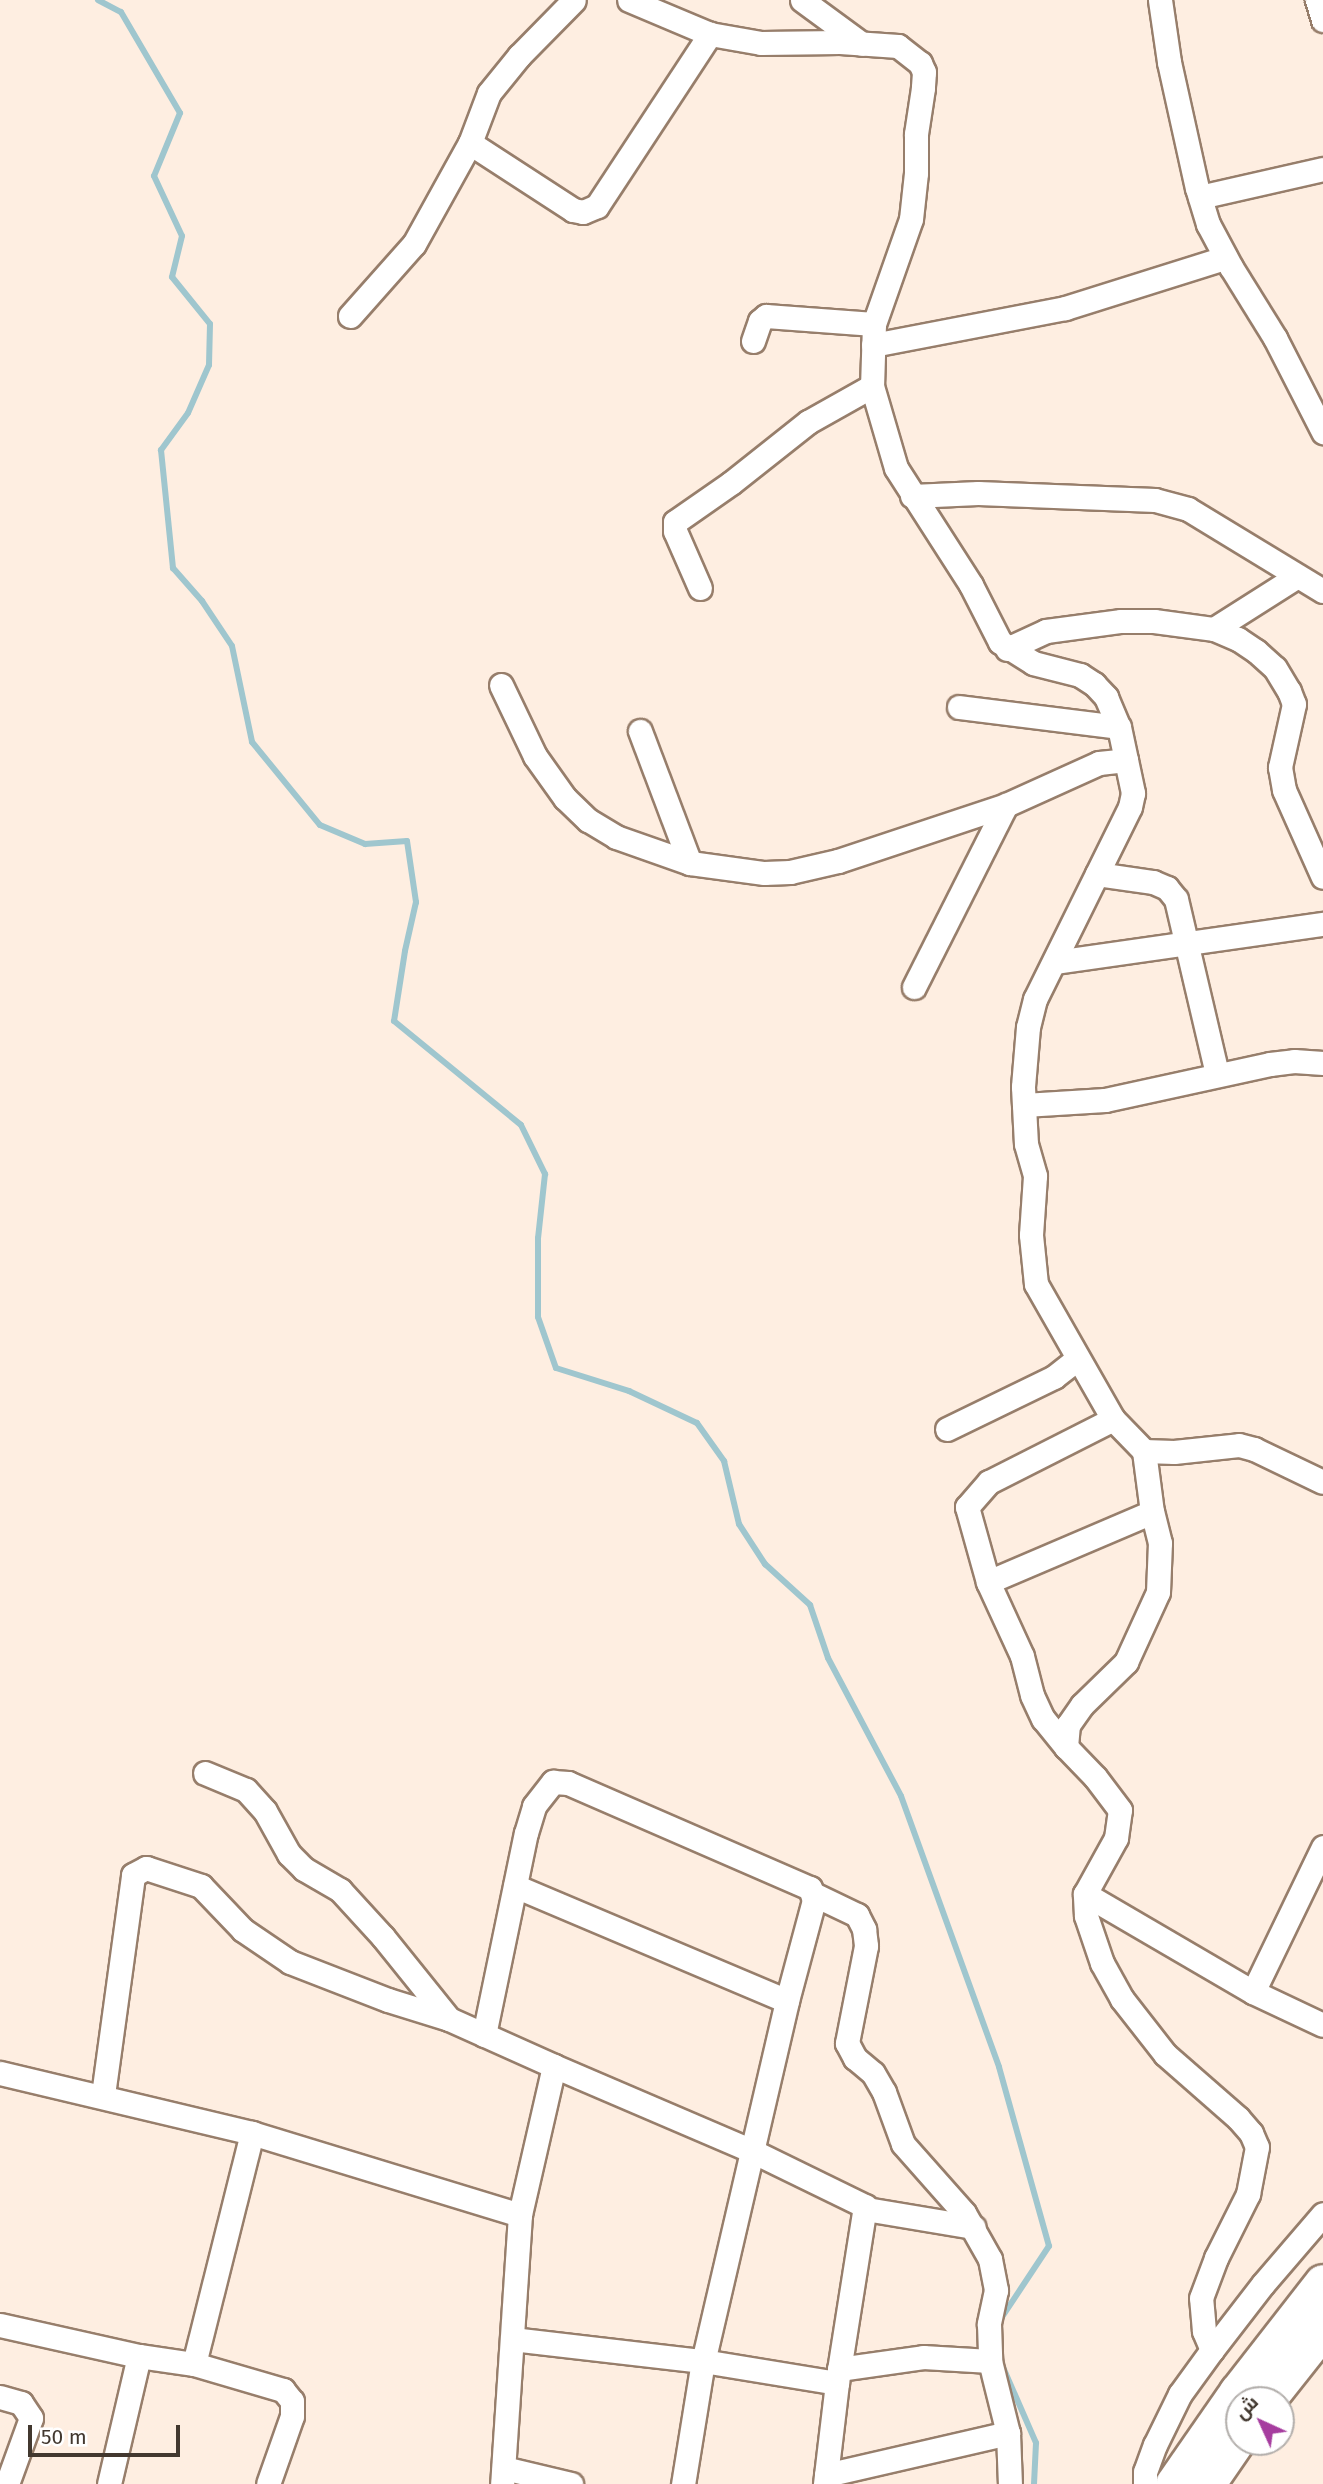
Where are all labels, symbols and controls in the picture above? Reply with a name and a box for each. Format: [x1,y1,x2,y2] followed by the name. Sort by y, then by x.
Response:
[1225,2386,1295,2456] north arrow
[1229,2390,1263,2424] text: ش
[32,2410,184,2454] scale bar
[41,2424,87,2450] text: 50 m

